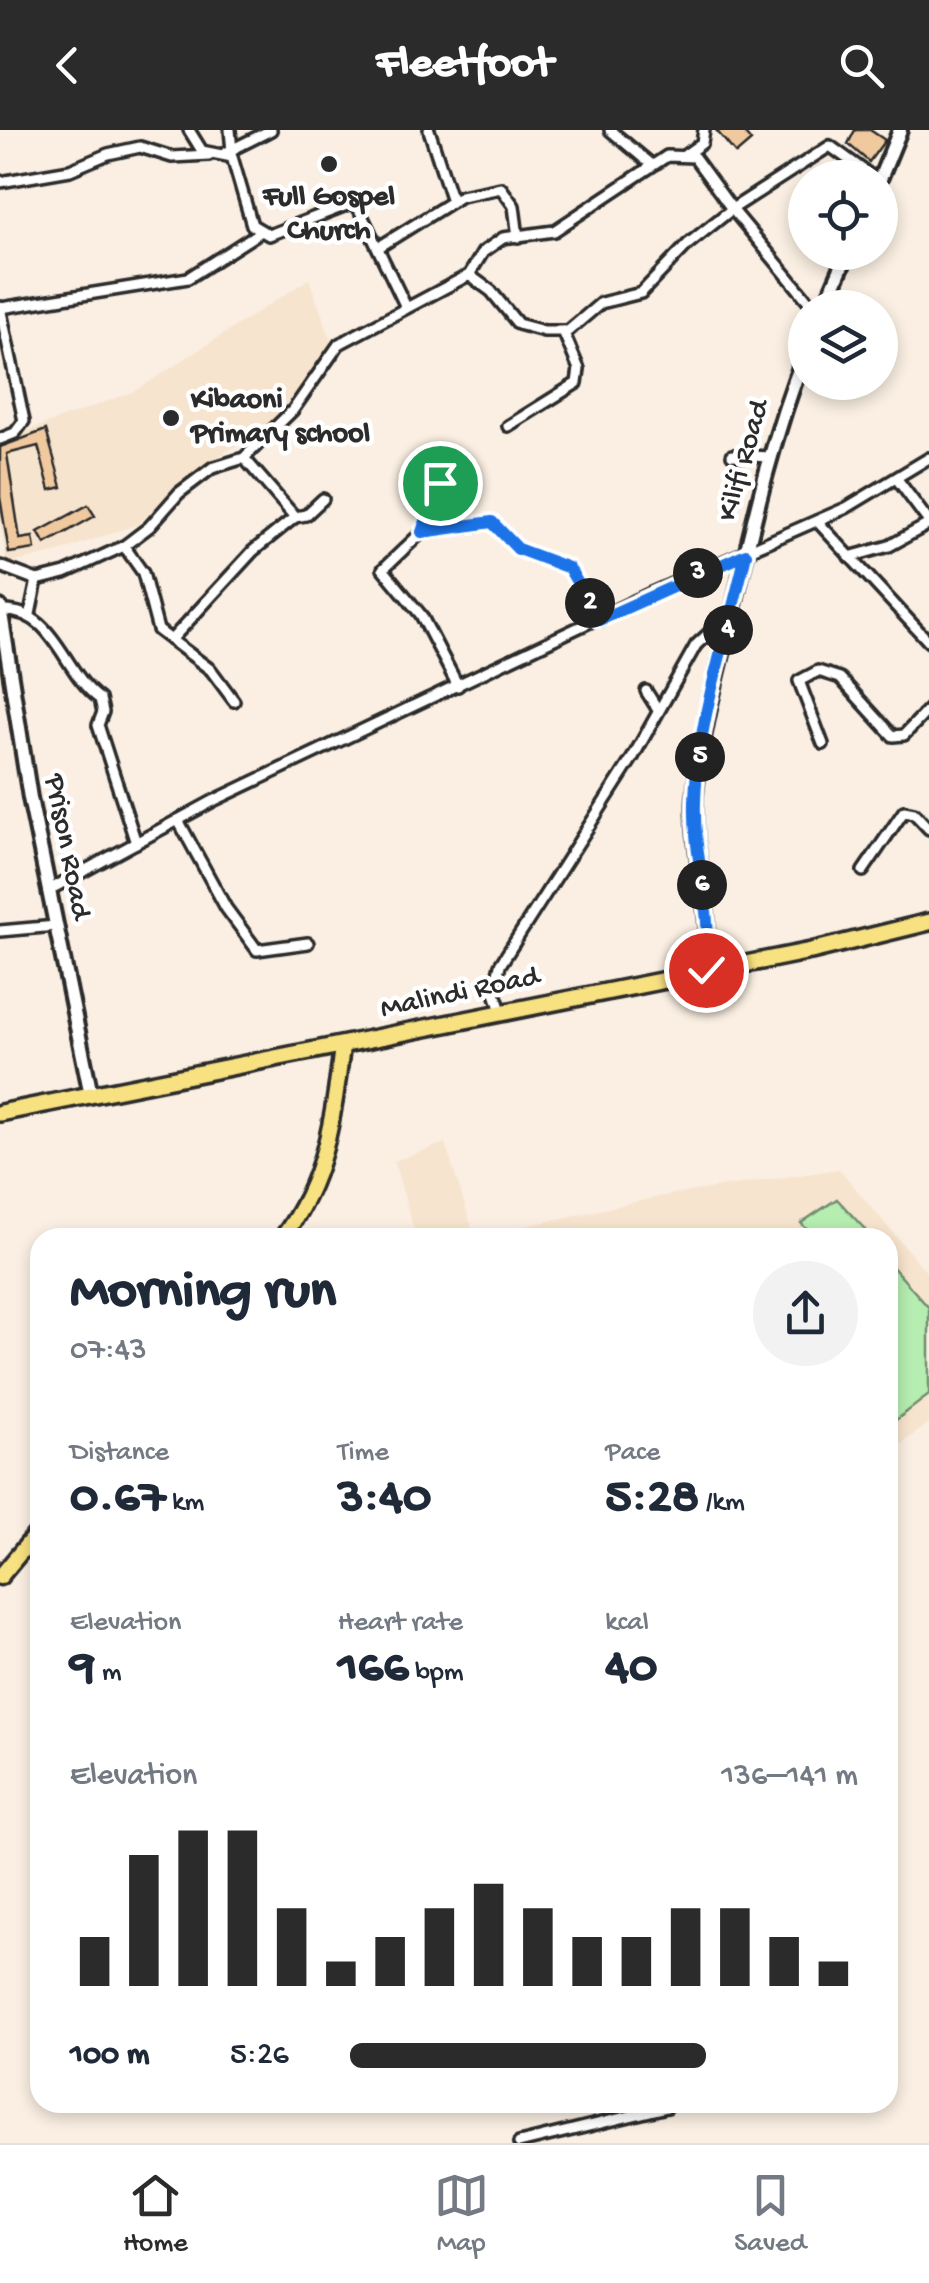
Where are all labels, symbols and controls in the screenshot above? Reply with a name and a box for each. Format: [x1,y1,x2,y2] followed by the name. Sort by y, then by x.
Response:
[40,38,95,93] icon: back
[834,38,889,93] icon: search
[376,39,553,92] text: Fleetfoot
[318,153,340,175] marker: Full Gospel Church
[788,160,898,400] map controls
[788,160,898,270] button: locate
[262,181,395,250] place label: Full Gospel Church
[788,290,898,400] button: layers
[189,384,371,453] place label: Kibaoni Primary school
[711,394,780,526] street label: Kilifi Road
[160,407,182,429] marker: Kibaoni Primary school
[398,441,483,526] pin
[413,456,468,511] icon: arrive
[673,548,723,598] pin: 3
[691,556,705,589] text: 3
[565,578,615,628] pin: 2
[583,586,597,619] text: 2
[703,605,753,655] pin: 4
[721,613,735,646] text: 4
[675,732,725,782] pin: 5
[693,740,707,773] text: 5
[35,770,98,925] street label: Prison Road
[677,860,727,910] pin: 6
[695,868,709,901] text: 6
[664,928,749,1013] pin
[679,943,734,998] icon: check
[377,960,545,1028] street label: Malindi Road
[753,1261,858,1366] button: share
[70,1262,336,1326] text: Morning run
[70,1332,147,1370] text: 07:43
[70,1437,169,1470] text: Distance
[338,1437,389,1470] text: Time
[605,1437,660,1470] text: Pace
[70,1470,165,1529] text: 0.67
[338,1470,431,1529] text: 3:40
[605,1470,699,1529] text: 5:28
[165,1487,204,1520] text: km
[699,1487,745,1520] text: /km
[70,1607,181,1640] text: Elevation
[338,1607,463,1640] text: Heart rate
[605,1607,649,1640] text: kcal
[70,1640,95,1699] text: 9
[338,1640,409,1699] text: 166
[605,1640,657,1699] text: 40
[95,1657,122,1690] text: m
[409,1657,464,1690] text: bpm
[70,1758,197,1796] text: Elevation
[721,1758,858,1796] text: 136–141 m
[70,2037,150,2075] text: 100 m
[230,2037,289,2075] text: 5:26
[123,2168,188,2261] tab: Home
[434,2168,489,2261] tab: Map
[734,2168,806,2261] tab: Saved

